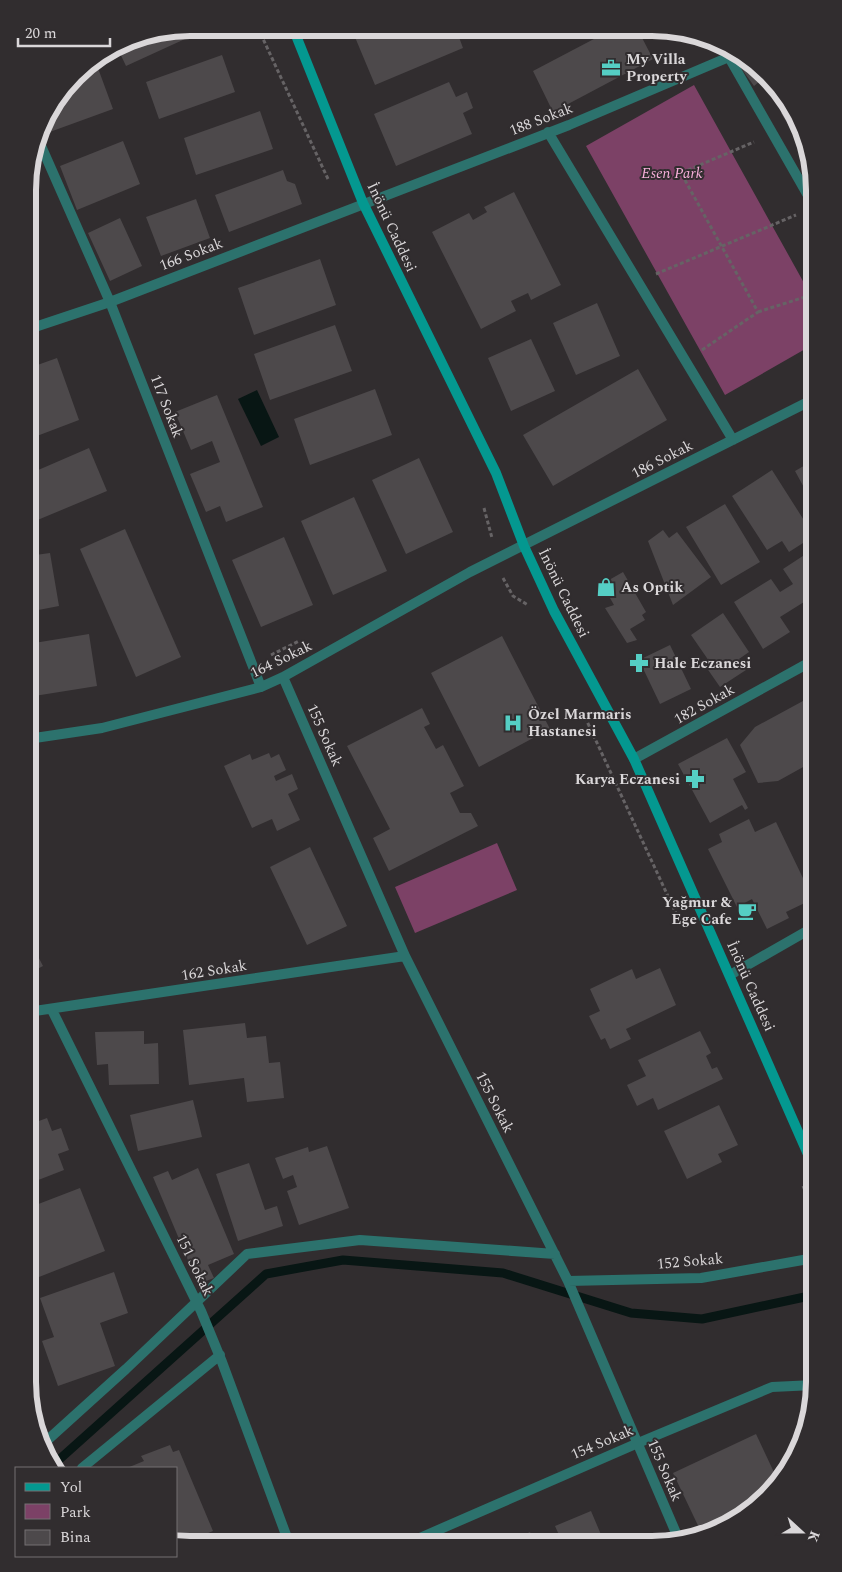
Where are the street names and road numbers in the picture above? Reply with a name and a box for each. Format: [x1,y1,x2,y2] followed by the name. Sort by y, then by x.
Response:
[506,97,576,142] street label: 188 Sokak
[361,178,422,276] street label: İnönü Caddesi
[156,232,226,277] street label: 166 Sokak
[144,371,189,441] street label: 117 Sokak
[627,434,697,485] street label: 186 Sokak
[532,545,595,642] street label: İnönü Caddesi
[246,635,316,684] street label: 164 Sokak
[670,678,739,731] street label: 182 Sokak
[301,700,349,770] street label: 155 Sokak
[720,937,781,1035] street label: İnönü Caddesi
[179,954,249,987] street label: 162 Sokak
[469,1067,520,1137] street label: 155 Sokak
[170,1230,219,1300] street label: 151 Sokak
[656,1247,724,1276] street label: 152 Sokak
[567,1419,637,1466] street label: 154 Sokak
[641,1435,688,1505] street label: 155 Sokak

